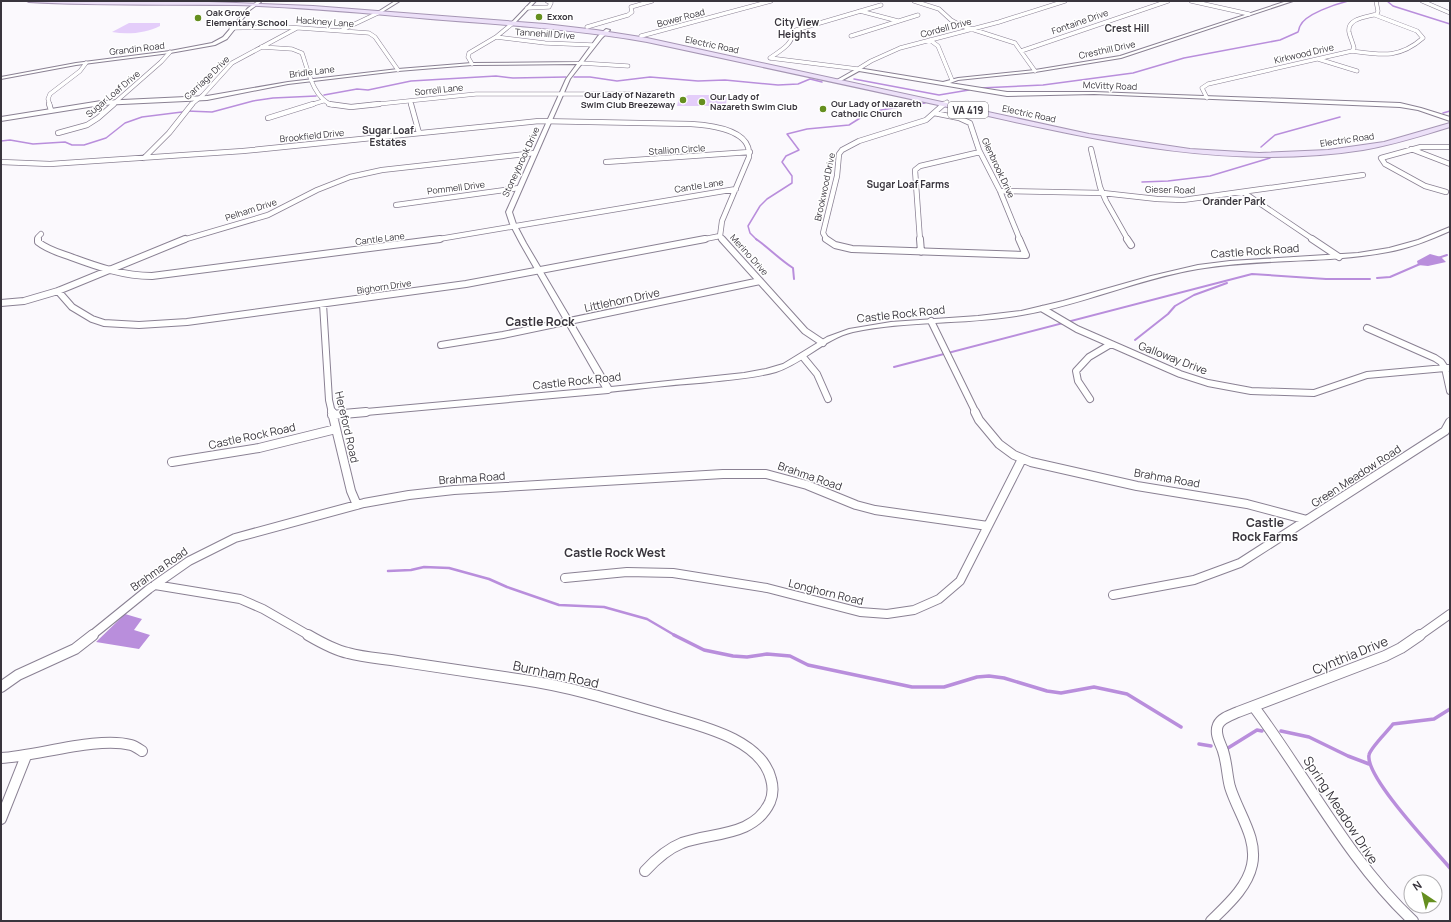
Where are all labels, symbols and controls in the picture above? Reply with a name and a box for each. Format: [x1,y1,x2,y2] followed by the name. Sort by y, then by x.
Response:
[656,5,706,30] street label: Bower Road
[206,6,288,29] place label: Oak Grove Elementary School
[1050,6,1110,37] street label: Fontaine Drive
[547,10,574,23] place label: Exxon
[534,12,544,22] marker: Exxon
[193,13,203,23] marker: Oak Grove Elementary School
[296,13,354,30] street label: Hackney Lane
[919,14,973,41] street label: Cordell Drive
[775,15,819,41] district label: City View Heights
[1105,21,1149,35] district label: Crest Hill
[515,25,575,42] street label: Tannehill Drive
[684,32,740,57] street label: Electric Road
[1077,37,1136,62] street label: Cresthill Drive
[109,39,165,58] street label: Grandin Road
[1273,40,1335,67] street label: Kirkwood Drive
[181,53,232,103] street label: Carriage Drive
[289,62,335,81] street label: Bridle Lane
[83,67,143,120] street label: Sugar Loaf Drive
[1083,78,1137,93] street label: McVitty Road
[414,80,464,99] street label: Sorrell Lane
[581,88,675,111] place label: Our Lady of Nazareth Swim Club Breezeway
[710,90,798,113] place label: Our Lady of Nazareth Swim Club
[678,95,688,105] marker: Our Lady of Nazareth Swim Club Breezeway
[697,97,707,107] marker: Our Lady of Nazareth Swim Club
[831,97,922,120] place label: Our Lady of Nazareth Catholic Church
[1001,101,1057,126] street label: Electric Road
[948,102,988,118] road number: VA 419
[818,104,828,114] marker: Our Lady of Nazareth Catholic Church
[362,123,414,149] district label: Sugar Loaf Estates
[499,125,542,199] street label: Stoneybrook Drive
[279,126,345,145] street label: Brookfield Drive
[1319,129,1375,150] street label: Electric Road
[979,135,1018,200] street label: Glenbrook Drive
[648,141,706,158] street label: Stallion Circle
[811,152,838,222] street label: Brookwood Drive
[673,175,724,196] street label: Cantle Lane
[867,177,950,191] district label: Sugar Loaf Farms
[426,178,486,198] street label: Pommell Drive
[1145,183,1195,196] street label: Gieser Road
[1203,194,1266,208] district label: Orander Park
[223,195,278,224] street label: Pelham Drive
[354,229,405,248] street label: Cantle Lane
[727,231,771,278] street label: Merino Drive
[1210,240,1300,261] street label: Castle Rock Road
[356,276,412,297] street label: Bighorn Drive
[583,284,662,315] street label: Littlehorn Drive
[856,301,946,326] street label: Castle Rock Road
[505,313,575,330] district label: Castle Rock
[1136,337,1210,378] street label: Galloway Drive
[532,368,622,393] street label: Castle Rock Road
[332,390,363,464] street label: Hereford Road
[207,419,297,452] street label: Castle Rock Road
[1308,441,1404,510] street label: Green Meadow Road
[776,458,844,493] street label: Brahma Road
[1133,464,1201,491] street label: Brahma Road
[438,468,506,487] street label: Brahma Road
[1232,514,1299,545] district label: Castle Rock Farms
[127,543,190,594] street label: Brahma Road
[564,544,666,561] district label: Castle Rock West
[787,575,865,608] street label: Longhorn Road
[1310,632,1391,678] street label: Cynthia Drive
[511,656,601,692] street label: Burnham Road
[1299,753,1383,868] street label: Spring Meadow Drive
[1403,874,1443,914] north arrow
[1409,877,1425,894] text: N

